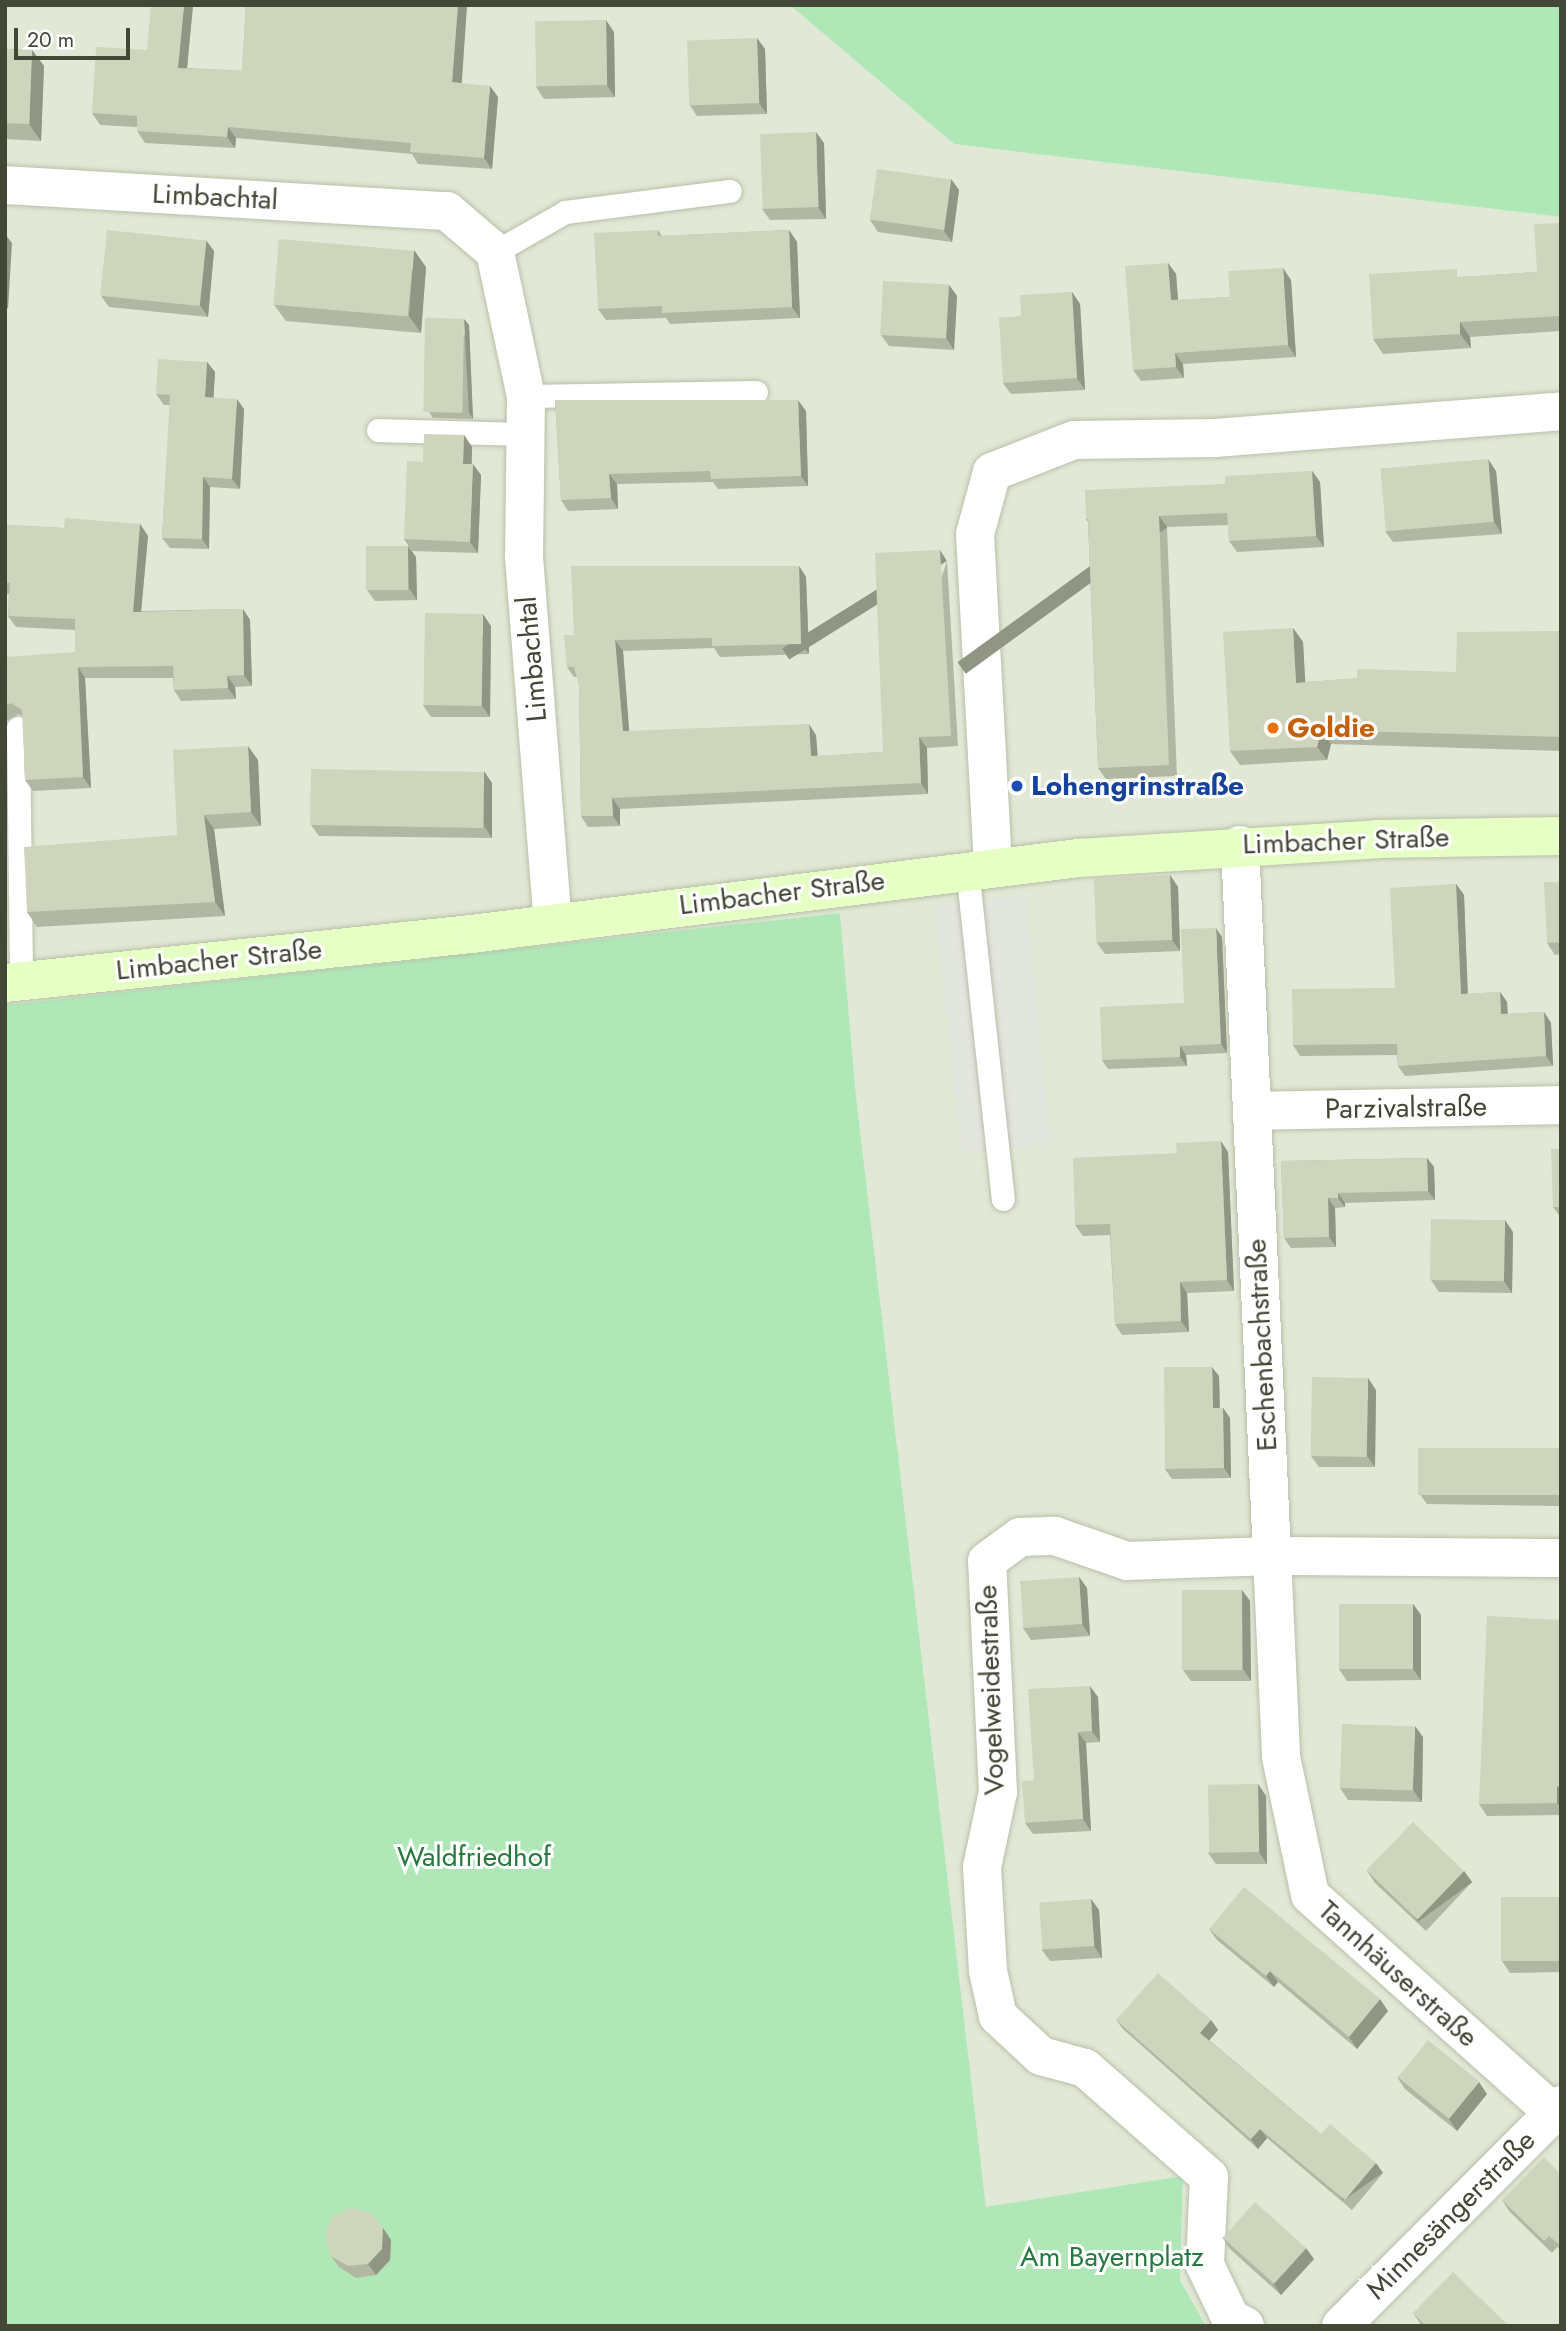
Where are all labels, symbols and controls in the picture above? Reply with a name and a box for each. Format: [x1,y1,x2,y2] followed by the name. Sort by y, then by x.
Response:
[18,14,133,58] scale bar
[27,25,74,55] text: 20 m
[151,177,279,217] street label: Limbachtal
[510,595,554,723] street label: Limbachtal
[1287,711,1375,745] place label: Goldie
[1265,720,1281,736] marker: Goldie
[1031,769,1244,803] place label: Lohengrinstraße
[1009,778,1025,794] marker: Lohengrinstraße
[1242,821,1450,861] street label: Limbacher Straße
[677,864,887,922] street label: Limbacher Straße
[114,932,324,988] street label: Limbacher Straße
[1325,1090,1487,1126] street label: Parzivalstraße
[1240,1238,1284,1452] street label: Eschenbachstraße
[971,1584,1011,1796] street label: Vogelweidestraße
[397,1840,551,1874] park label: Waldfriedhof
[1311,1894,1485,2054] street label: Tannhäuserstraße
[1360,2124,1542,2306] street label: Minnesängerstraße
[1020,2240,1204,2274] park label: Am Bayernplatz

